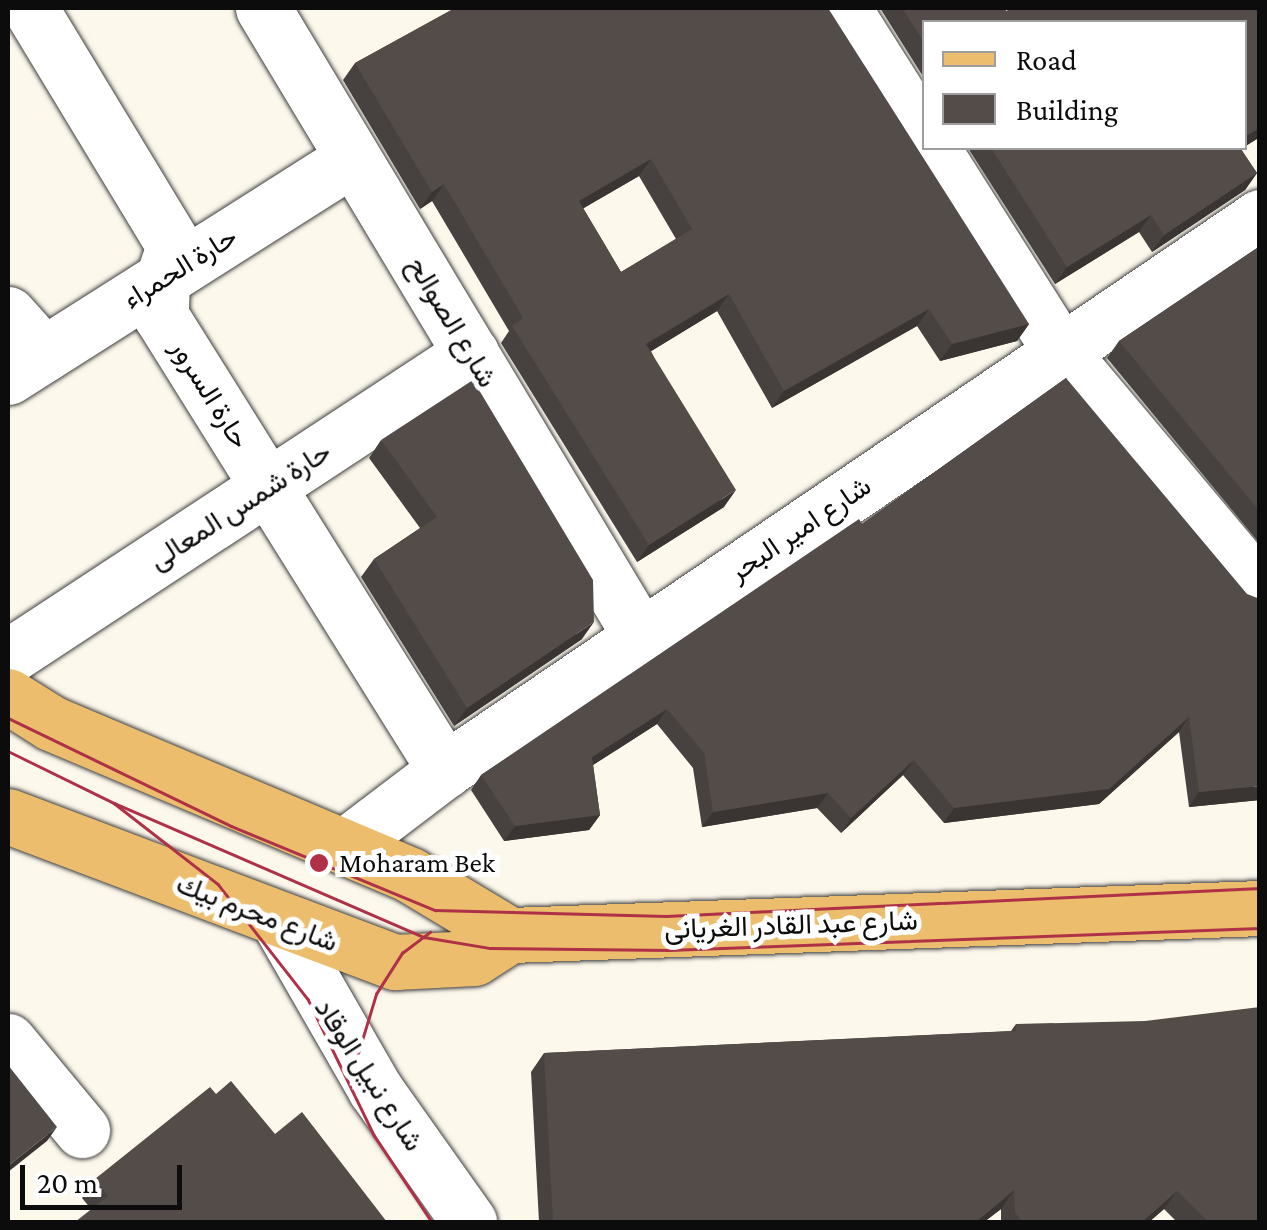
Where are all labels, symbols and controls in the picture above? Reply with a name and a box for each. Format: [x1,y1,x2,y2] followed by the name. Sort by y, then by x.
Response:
[922,20,1247,150] legend
[1016,43,1077,76] text: Road
[1016,93,1118,126] text: Building
[117,220,243,316] street label: حارة الحمراء
[400,251,504,393] street label: شارع الصوالح
[163,333,257,455] street label: حارة السرور
[143,435,337,577] street label: حارة شمس المعالى
[722,469,878,589] street label: شارع امير البحر
[339,846,495,880] place label: Moharam Bek
[308,852,330,874] marker: Moharam Bek
[172,867,342,959] street label: شارع محرم بيك
[664,904,918,946] street label: شارع عبد القادر الغريانى
[307,993,431,1157] street label: شارع نبيل الوقاد
[25,1145,188,1207] scale bar
[37,1166,98,1199] text: 20 m

